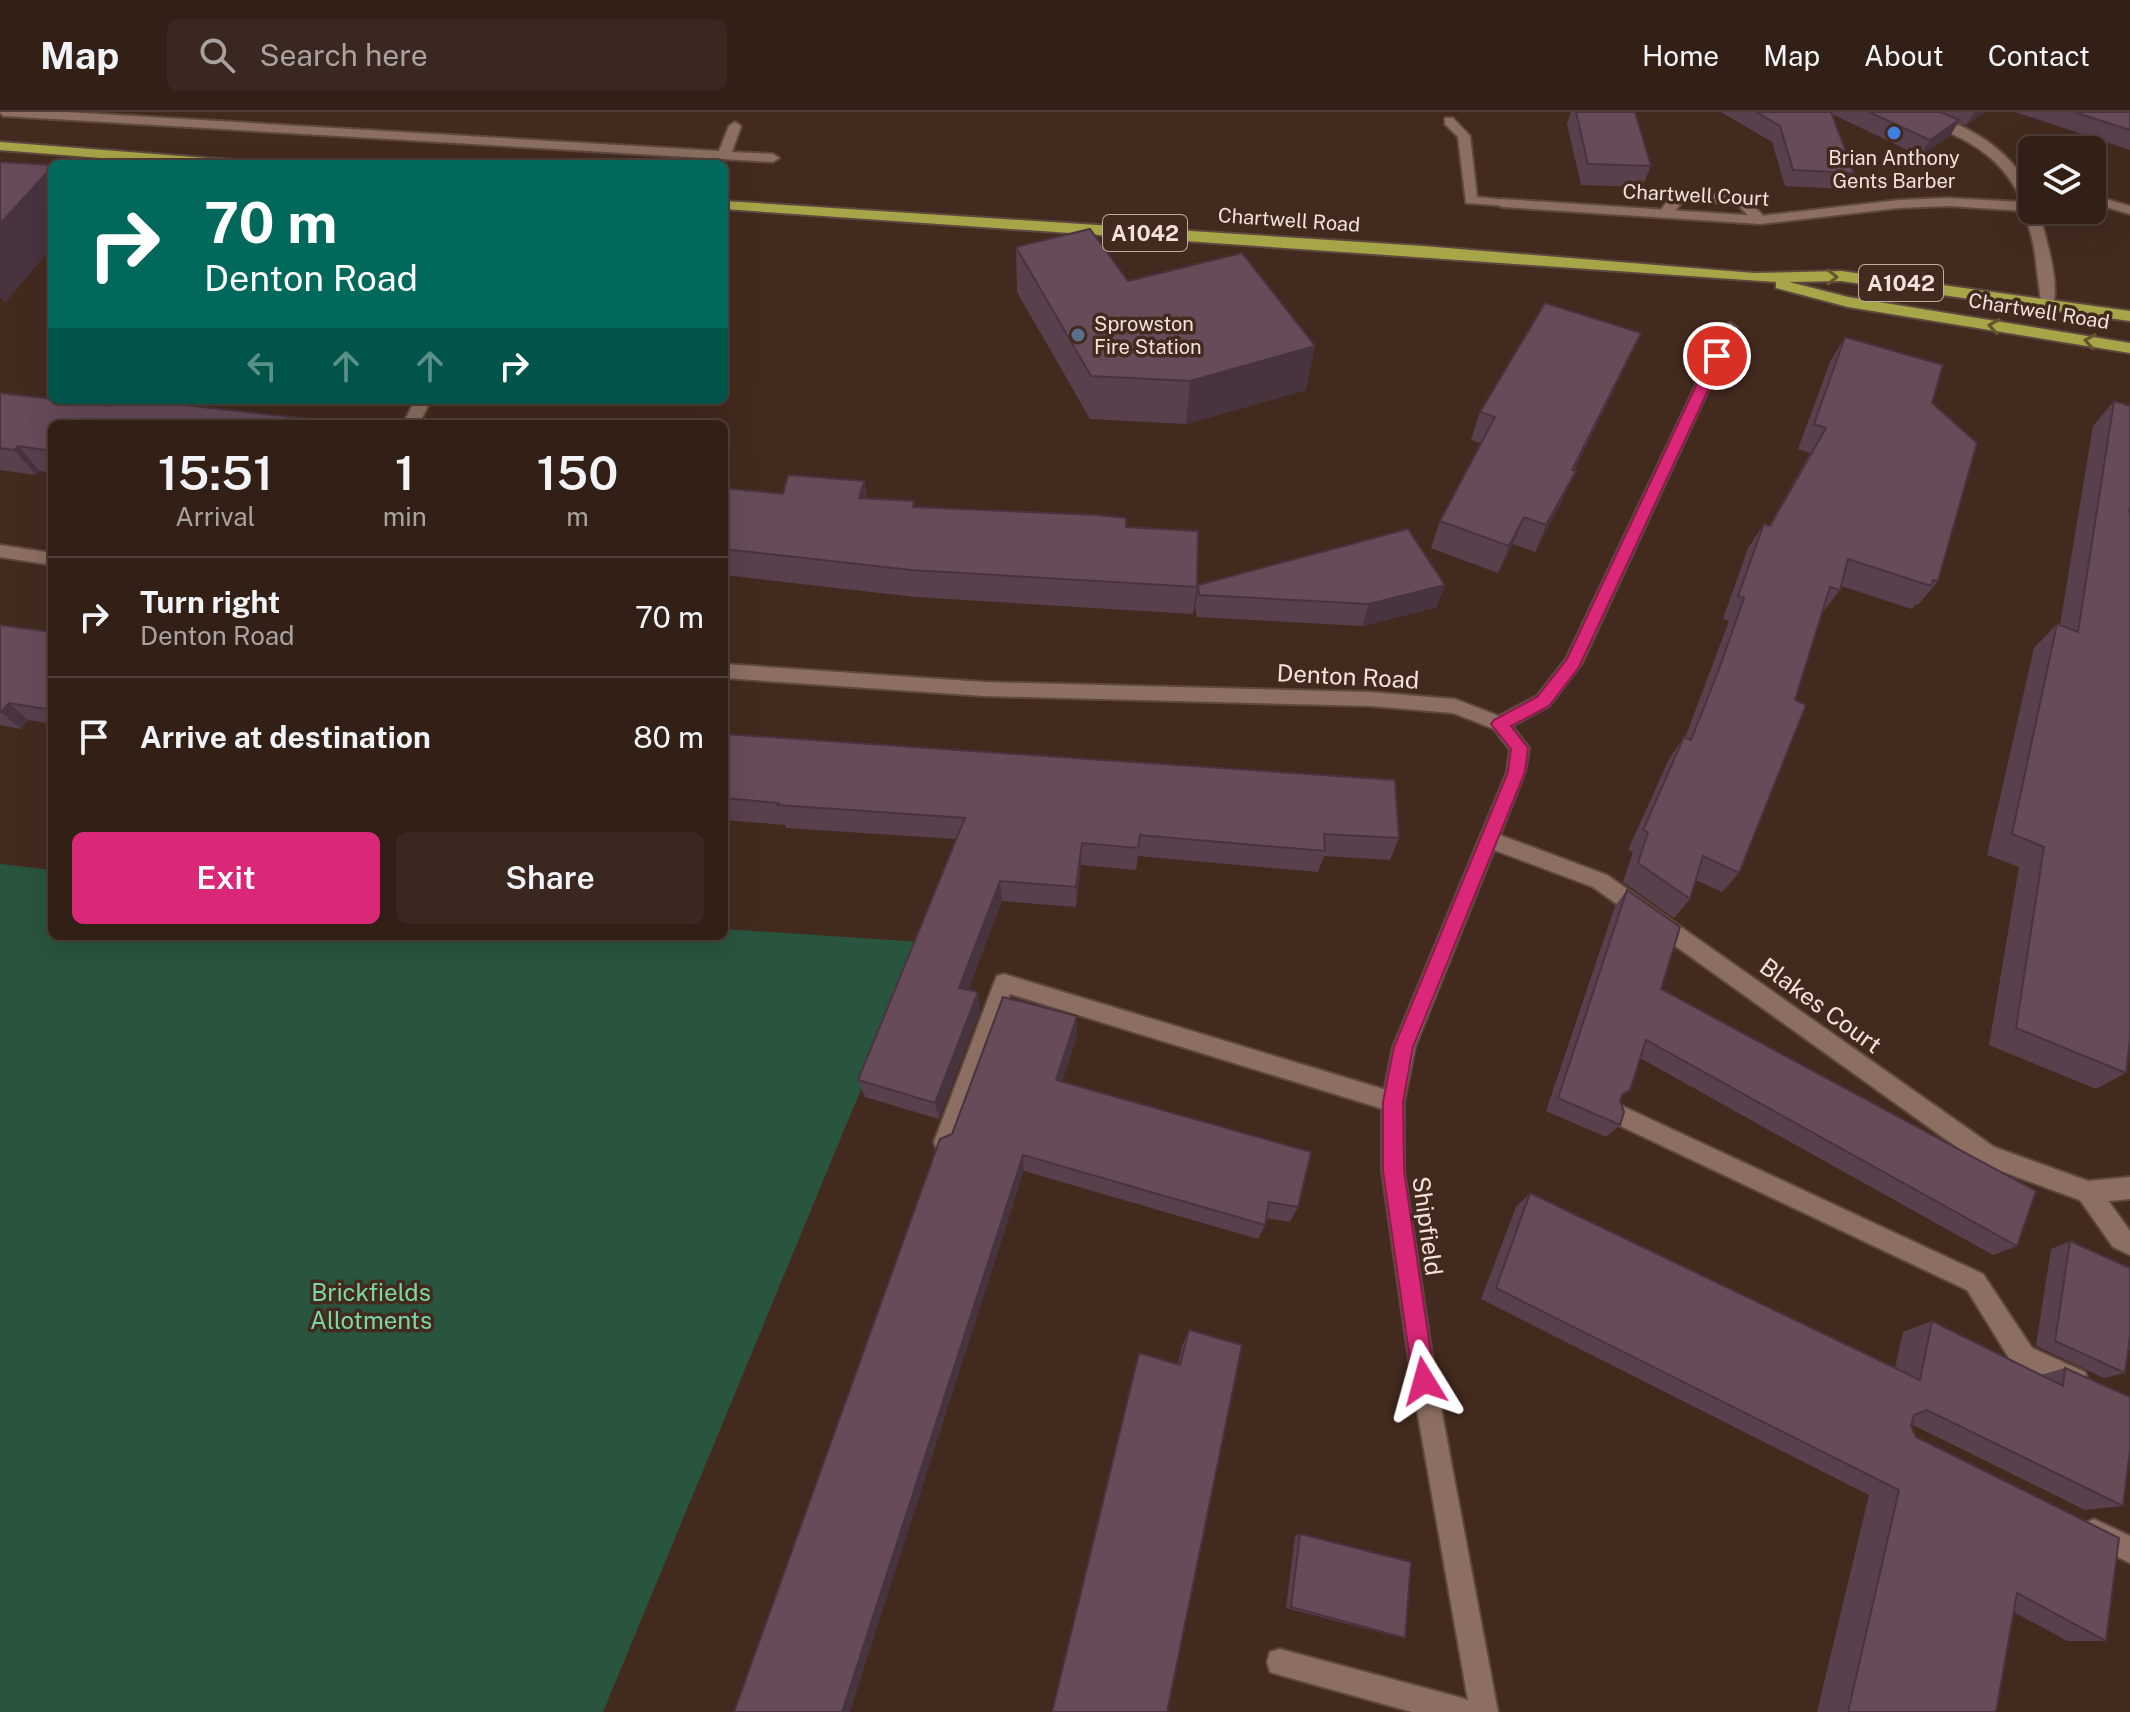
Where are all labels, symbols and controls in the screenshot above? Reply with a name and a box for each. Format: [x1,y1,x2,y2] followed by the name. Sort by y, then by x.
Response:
[167,19,727,91] search box
[40,33,119,78] text: Map
[195,33,239,77] icon: search
[259,37,428,73] text: Search here
[1642,39,1719,72] text: Home
[1763,39,1820,72] text: Map
[1864,39,1944,72] text: About
[1988,39,2090,72] text: Contact
[1885,124,1903,142] marker: Brian Anthony Gents Barber
[2018,136,2106,224] map controls
[2018,136,2106,224] button: layers
[1828,146,1960,193] place label: Brian Anthony Gents Barber
[1622,179,1770,211] street label: Chartwell Court
[204,190,337,256] text: 70 m
[72,192,176,296] icon: right
[1217,203,1361,237] street label: Chartwell Road
[1103,215,1187,251] road number: A1042
[204,257,418,299] text: Denton Road
[1859,265,1943,301] road number: A1042
[1826,268,1839,286] one-way arrow
[1967,288,2111,334] street label: Chartwell Road
[1094,312,1202,359] place label: Sprowston Fire Station
[1988,318,2001,335] one-way arrow
[1683,322,1751,390] pin
[1069,326,1087,344] marker: Sprowston Fire Station
[1695,334,1739,378] icon: arrive
[2083,334,2097,351] one-way arrow
[240,344,284,388] icon: left
[324,344,368,388] icon: ahead
[408,344,452,388] icon: ahead
[492,344,536,388] icon: right
[158,444,273,501] text: 15:51
[395,444,415,501] text: 1
[536,444,618,501] text: 150
[175,501,255,532] text: Arrival
[383,501,427,532] text: min
[566,501,589,532] text: m
[140,584,280,620] text: Turn right
[72,595,116,639] icon: right
[635,599,704,635] text: 70 m
[140,620,295,651] text: Denton Road
[1276,658,1420,694] street label: Denton Road
[72,715,116,759] icon: arrive
[140,719,431,755] text: Arrive at destination
[633,719,704,755] text: 80 m
[72,832,380,924] button: Exit
[396,832,704,924] button: Share
[1755,952,1887,1058] street label: Blakes Court
[1407,1175,1449,1277] street label: Shipfield
[310,1278,432,1334] park label: Brickfields Allotments
[1382,1339,1466,1423] position arrow

